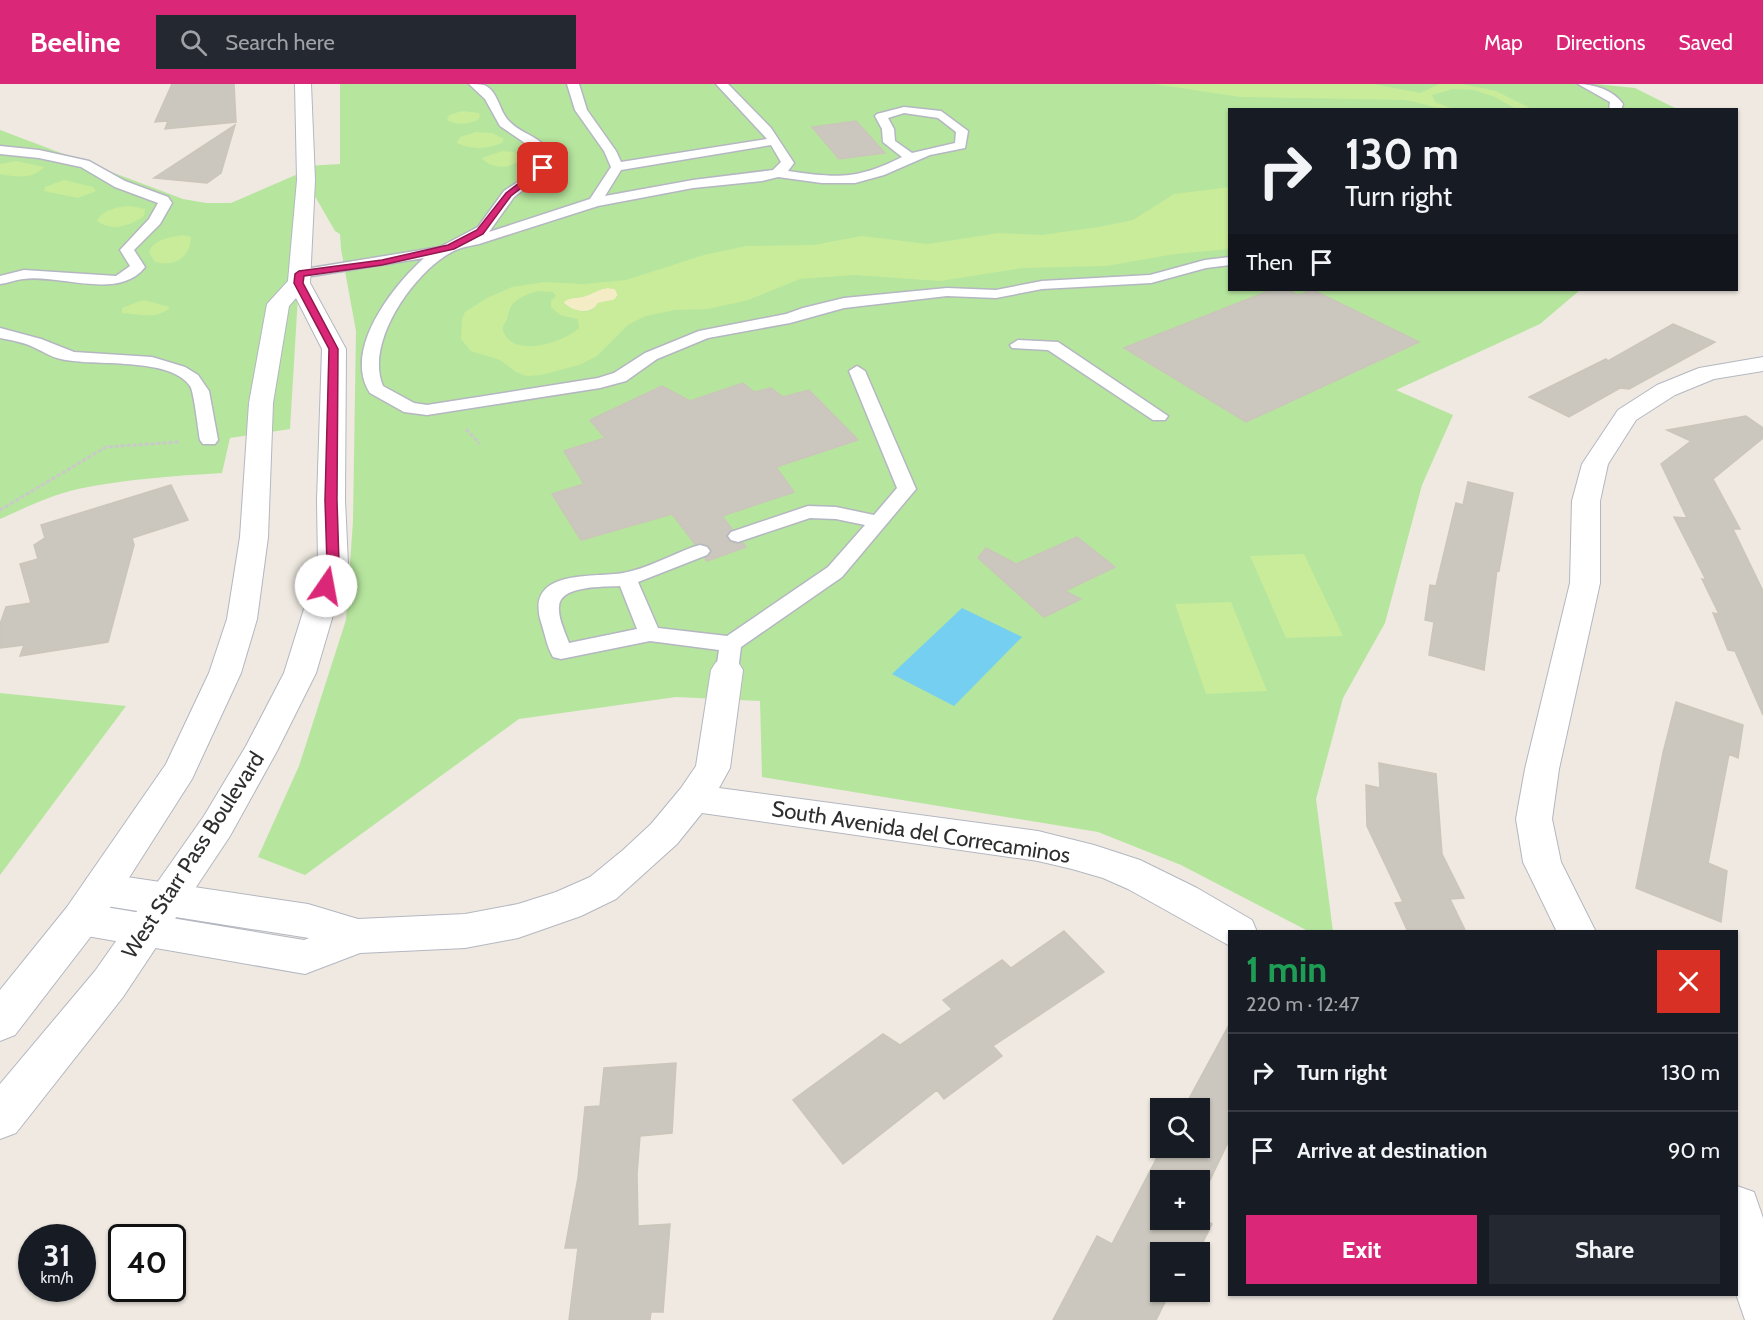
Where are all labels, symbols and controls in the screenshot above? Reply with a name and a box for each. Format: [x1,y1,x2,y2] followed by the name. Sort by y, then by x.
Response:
[156,15,576,69] search box
[30,25,120,59] text: Beeline
[177,26,210,59] icon: search
[225,29,335,56] text: Search here
[1484,30,1523,55] text: Map
[1556,30,1645,55] text: Directions
[1678,30,1733,55] text: Saved
[1345,128,1459,180] text: 130 m
[1246,132,1324,210] icon: right
[517,142,568,193] pin
[526,151,559,184] icon: arrive
[1345,180,1452,213] text: Turn right
[1305,246,1338,279] icon: arrive
[1246,249,1293,276] text: Then
[294,554,358,618] position arrow
[116,747,270,963] street label: West Starr Pass Boulevard
[770,795,1072,869] street label: South Avenida del Correcaminos
[1246,947,1327,991] text: 1 min
[1657,950,1720,1013] button: close
[1246,992,1360,1016] text: 220 m · 12:47
[1246,1056,1279,1089] icon: right
[1297,1059,1387,1086] text: Turn right
[1661,1059,1720,1086] text: 130 m
[1150,1098,1210,1302] map controls
[1150,1098,1210,1158] button: search
[1246,1134,1279,1167] icon: arrive
[1297,1137,1487,1164] text: Arrive at destination
[1668,1137,1720,1164] text: 90 m
[1150,1170,1210,1230] button: +
[1246,1215,1477,1284] button: Exit
[1489,1215,1720,1284] button: Share
[108,1224,186,1302] speed limit sign: 40
[43,1237,71,1274] text: 31
[1150,1242,1210,1302] button: −
[41,1269,73,1287] text: km/h

